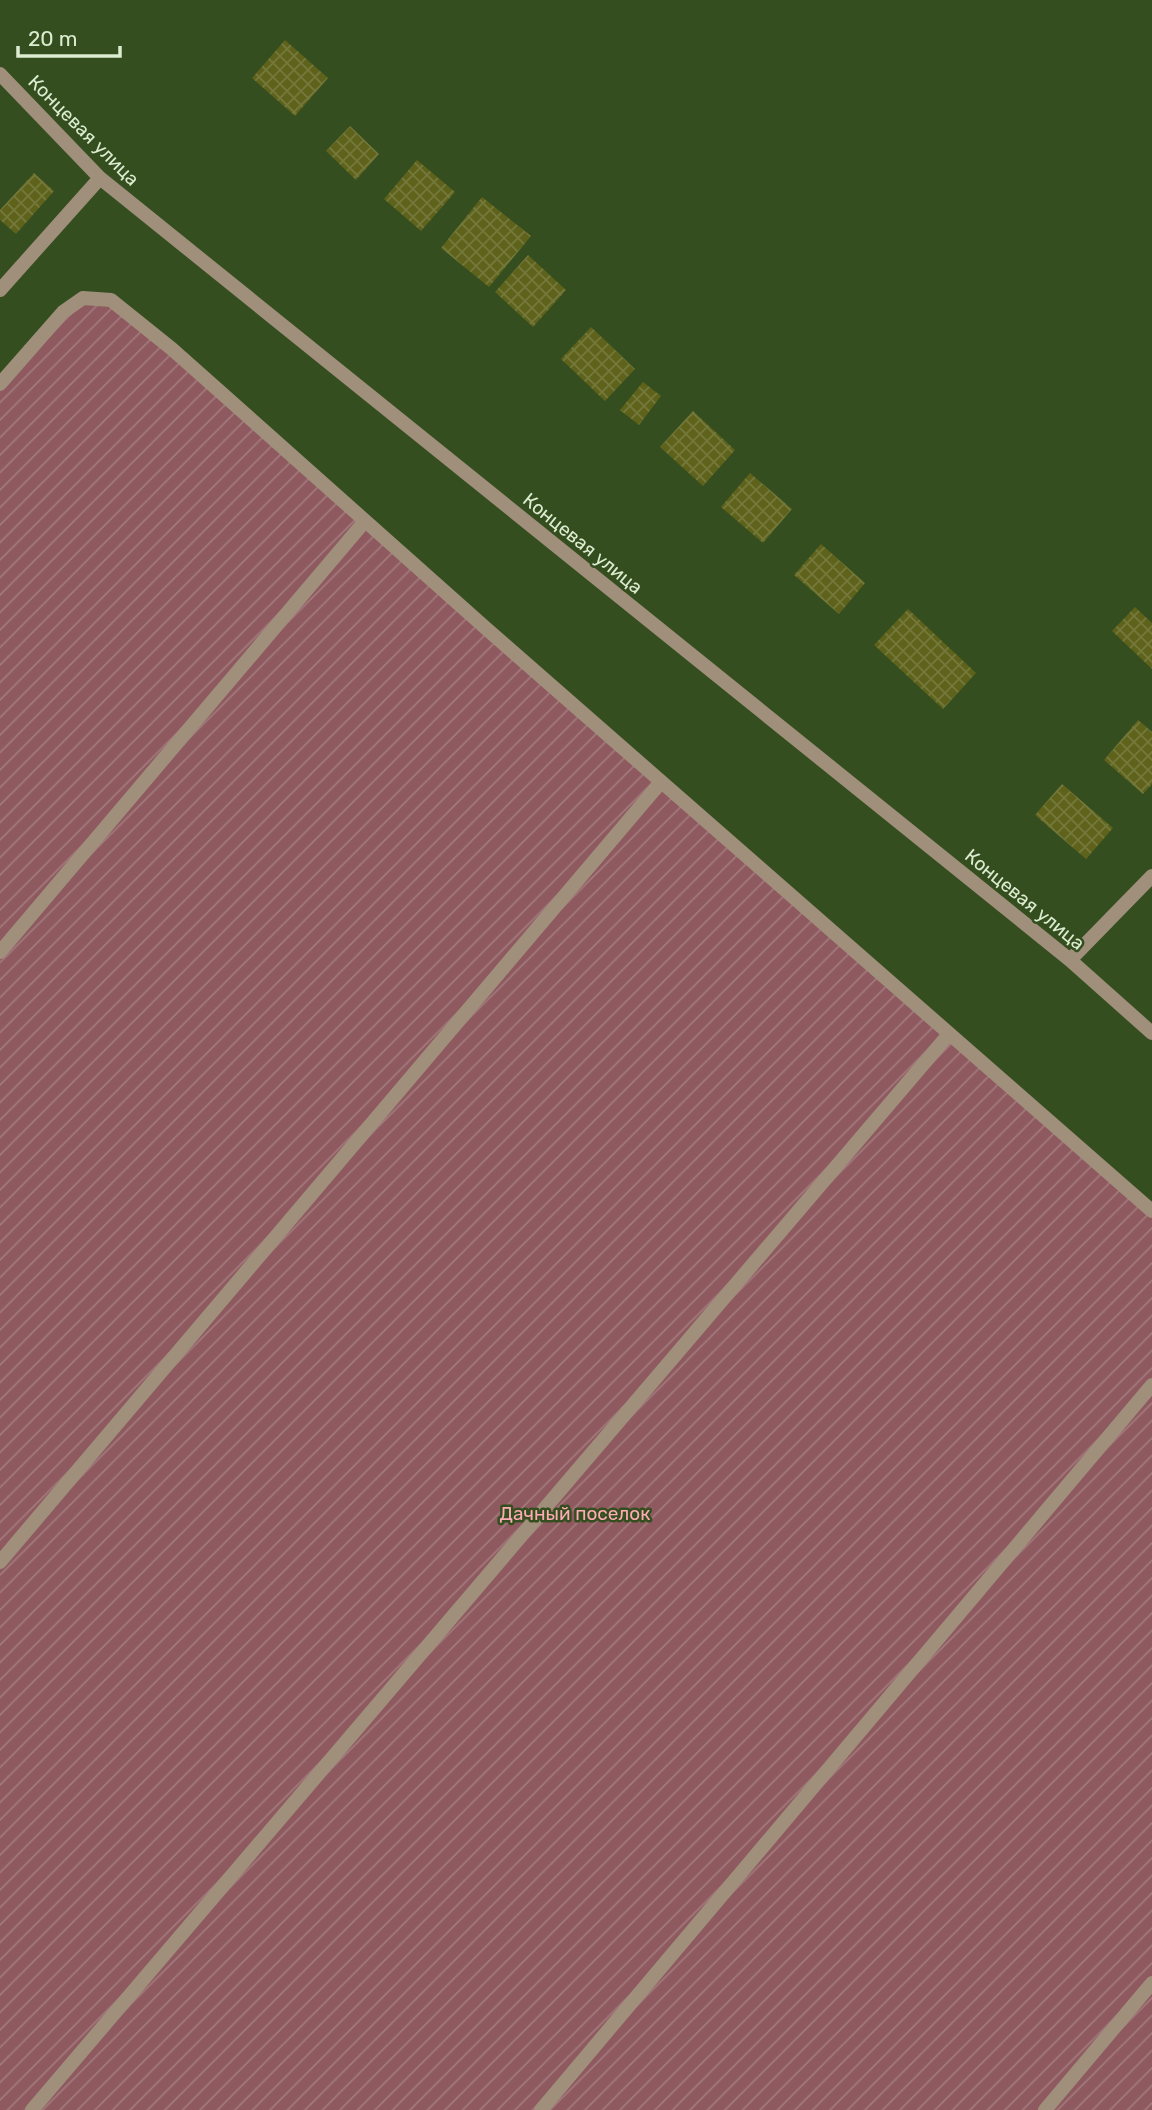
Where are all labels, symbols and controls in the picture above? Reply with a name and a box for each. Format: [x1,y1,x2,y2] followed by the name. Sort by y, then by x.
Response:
[18,14,119,58] scale bar
[28,26,77,51] text: 20 m
[23,70,144,191] street label: Концевая улица
[518,488,647,599] street label: Концевая улица
[960,844,1089,955] street label: Концевая улица
[500,1502,650,1525] park label: Дачный поселок

